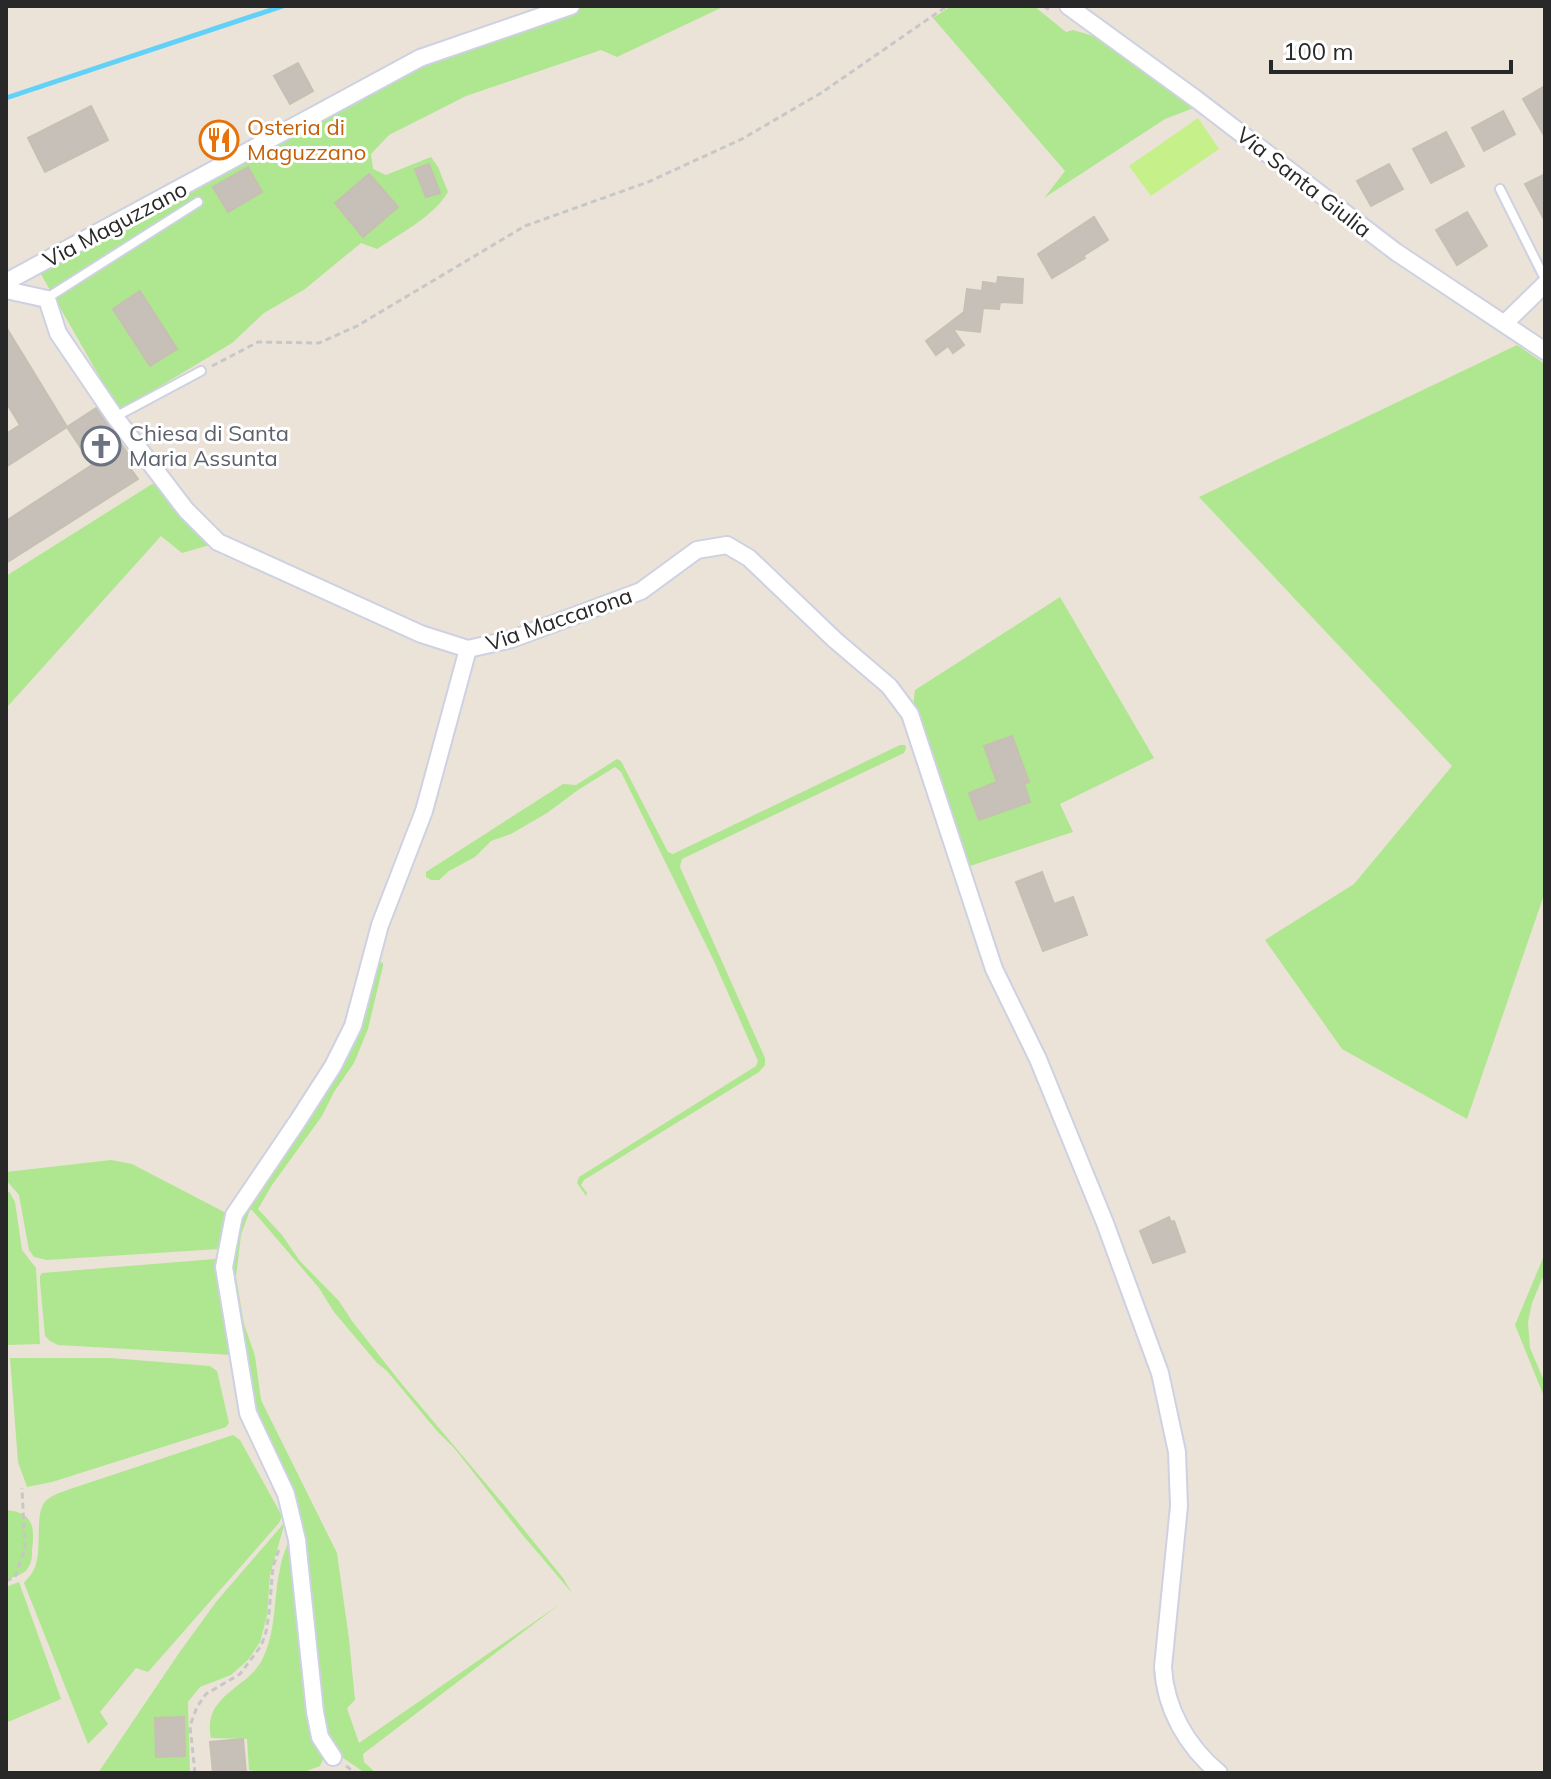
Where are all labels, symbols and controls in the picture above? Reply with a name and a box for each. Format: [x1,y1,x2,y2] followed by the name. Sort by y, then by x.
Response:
[1271,24,1511,74] scale bar
[1283,36,1354,66] text: 100 m
[247,113,366,166] place label: Osteria di Maguzzano
[198,119,240,161] restaurant icon: Osteria di Maguzzano
[1231,121,1377,243] street label: Via Santa Giulia
[38,174,192,274] street label: Via Maguzzano
[129,419,289,472] place label: Chiesa di Santa Maria Assunta
[80,425,122,467] church icon: Chiesa di Santa Maria Assunta
[482,581,636,657] street label: Via Maccarona

